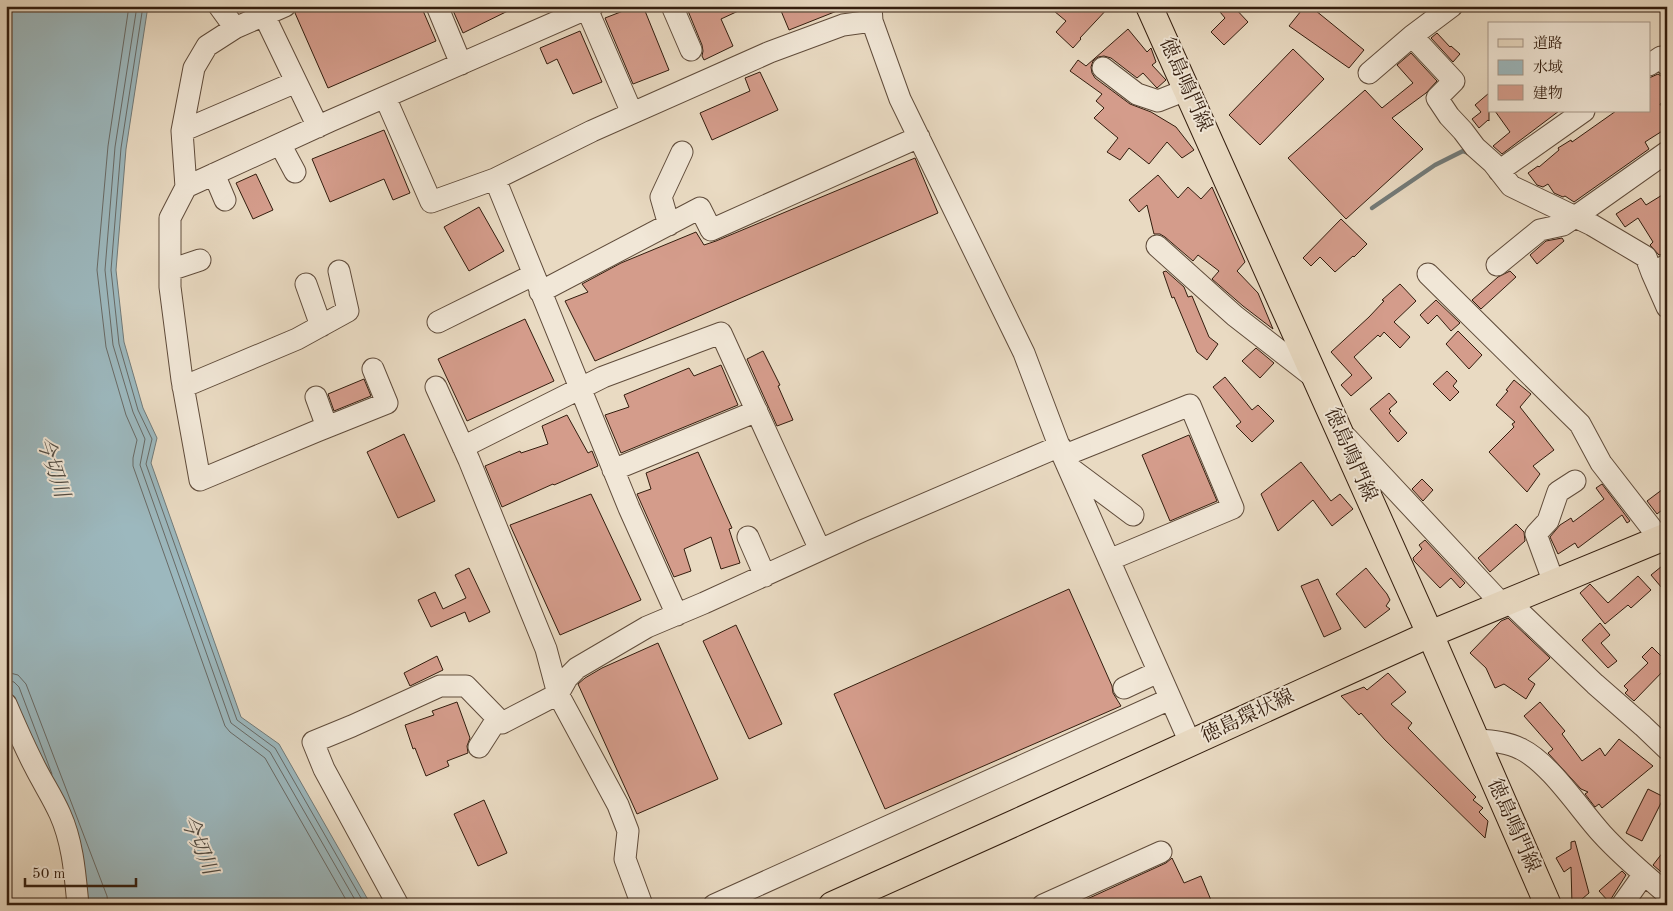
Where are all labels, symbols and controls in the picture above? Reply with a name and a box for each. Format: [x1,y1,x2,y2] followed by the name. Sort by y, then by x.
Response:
[1488,22,1650,112] legend
[1156,34,1216,135] street label: 徳島鳴門線
[1533,35,1563,52] text: 道路
[1533,59,1563,76] text: 水域
[1533,85,1563,102] text: 建物
[1321,404,1381,505] street label: 徳島鳴門線
[32,433,74,502] water label: 今切川
[1198,685,1298,747] street label: 徳島環状線
[1484,775,1544,876] street label: 徳島鳴門線
[176,811,223,880] water label: 今切川
[25,856,136,888] scale bar
[32,867,66,882] text: 50 m

